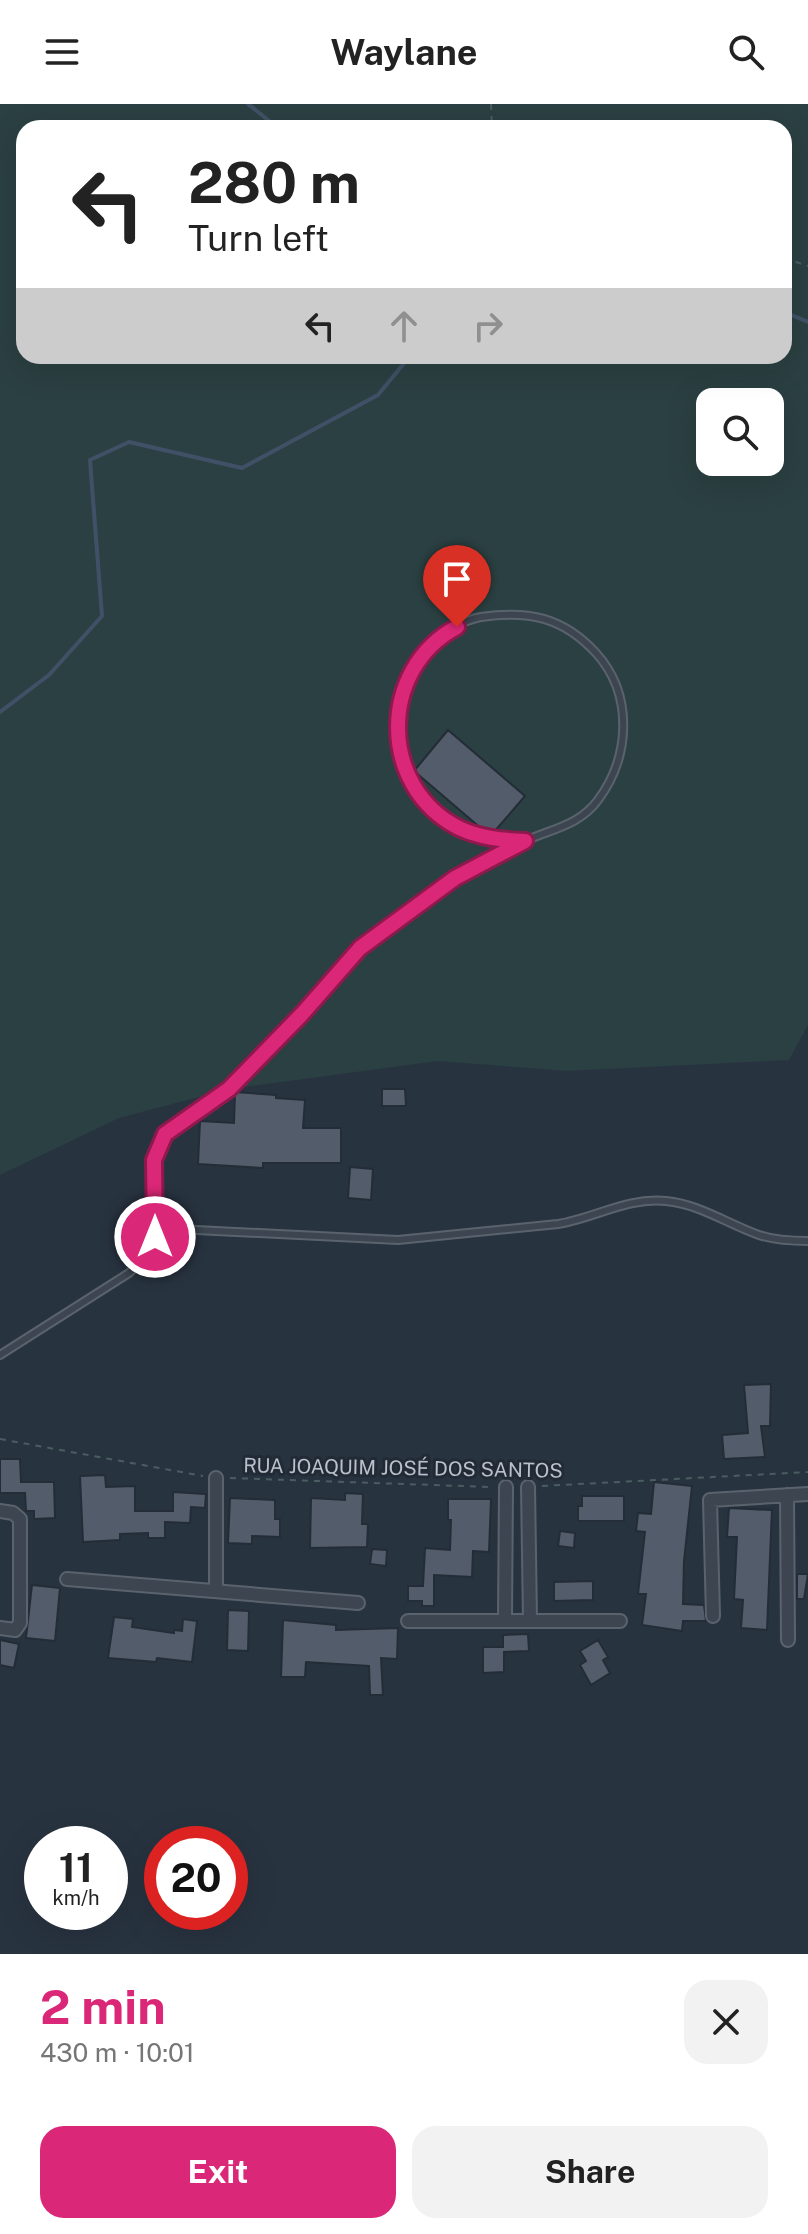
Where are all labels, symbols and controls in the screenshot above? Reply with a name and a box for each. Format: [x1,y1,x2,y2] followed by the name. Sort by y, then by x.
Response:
[40,30,84,74] icon: menu
[724,30,768,74] icon: search
[330,31,478,73] text: Waylane
[188,150,360,216] text: 280 m
[56,152,160,256] icon: left
[188,217,329,259] text: Turn left
[298,304,342,348] icon: left
[382,304,426,348] icon: ahead
[466,304,510,348] icon: right
[696,388,784,476] map controls
[696,388,784,476] button: search
[423,545,491,627] pin
[435,557,479,601] icon: arrive
[113,1195,197,1279] position arrow
[243,1452,563,1483] street label: RUA JOAQUIM JOSÉ DOS SANTOS
[144,1826,248,1930] speed limit sign: 20
[59,1844,93,1891] text: 11
[52,1886,100,1910] text: km/h
[40,1978,166,2035] text: 2 min
[684,1980,768,2064] button: close
[40,2037,195,2068] text: 430 m · 10:01
[40,2126,396,2218] button: Exit
[412,2126,768,2218] button: Share

